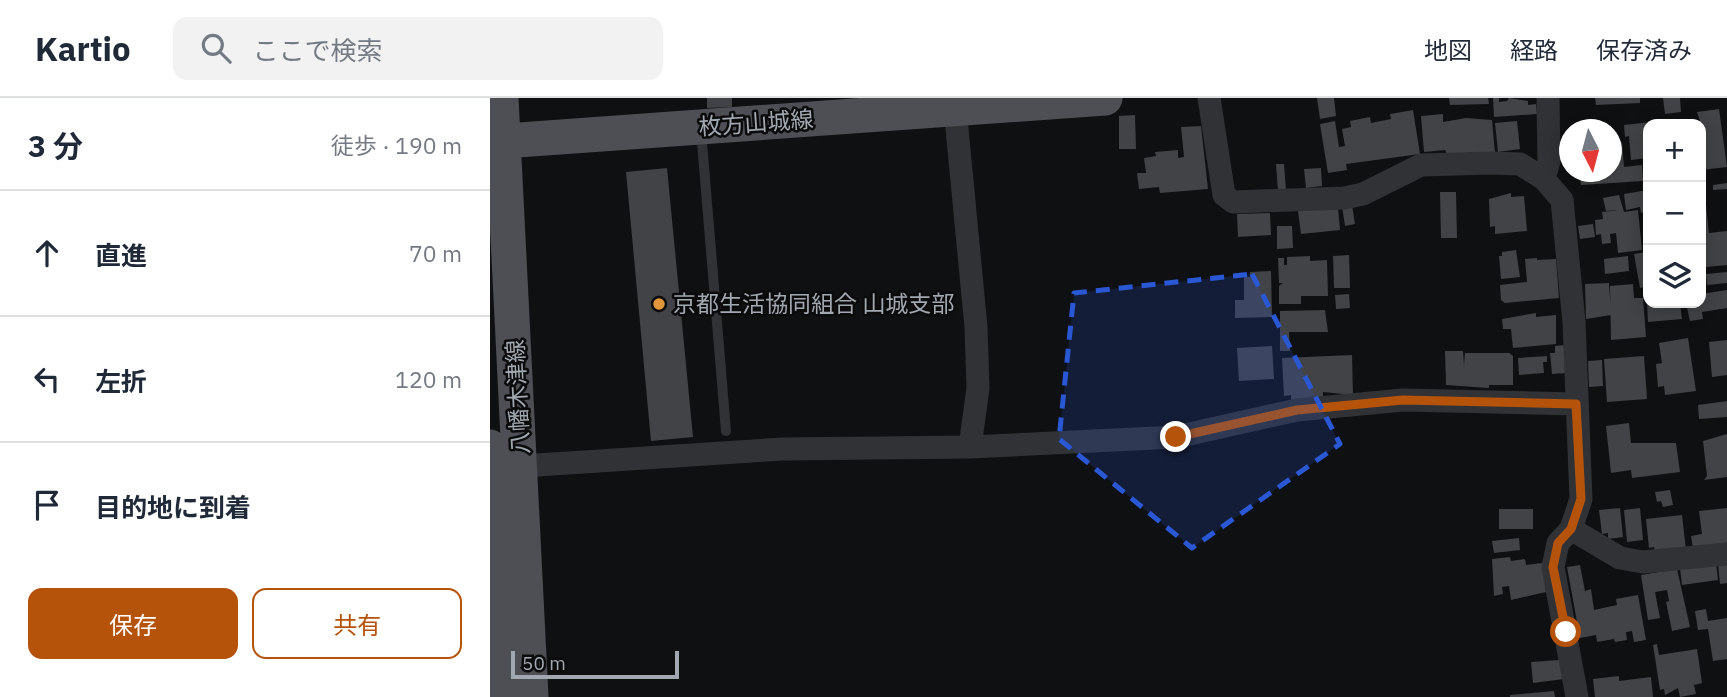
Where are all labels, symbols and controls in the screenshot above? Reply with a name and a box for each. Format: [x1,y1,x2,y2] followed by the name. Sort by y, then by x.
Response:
[173,17,663,80] search box
[35,27,131,70] text: Kartio
[197,29,235,67] icon: search
[253,33,383,67] text: ここで検索
[1424,34,1472,66] text: 地図
[1510,34,1558,66] text: 経路
[1596,34,1692,66] text: 保存済み
[698,103,814,141] street label: 枚方山城線
[1559,119,1622,182] north arrow
[1643,119,1706,308] map controls
[1643,119,1706,182] button: +
[28,126,83,165] text: 3 分
[331,130,462,160] text: 徒歩 · 190 m
[1643,182,1706,245] button: −
[28,234,66,272] icon: ahead
[95,238,147,272] text: 直進
[409,238,462,268] text: 70 m
[1643,245,1706,308] button: layers
[673,288,954,318] place label: 京都生活協同組合 山城支部
[651,296,667,312] marker: 京都生活協同組合 山城支部
[499,339,535,455] street label: 八幡木津線
[28,360,66,398] icon: left
[95,364,147,398] text: 左折
[395,364,462,394] text: 120 m
[1160,421,1191,452] route end
[28,486,66,524] icon: arrive
[95,490,251,524] text: 目的地に到着
[28,588,238,659] button: 保存
[252,588,462,659] button: 共有
[1550,616,1581,647] route start
[511,648,679,680] scale bar
[522,651,566,675] text: 50 m

